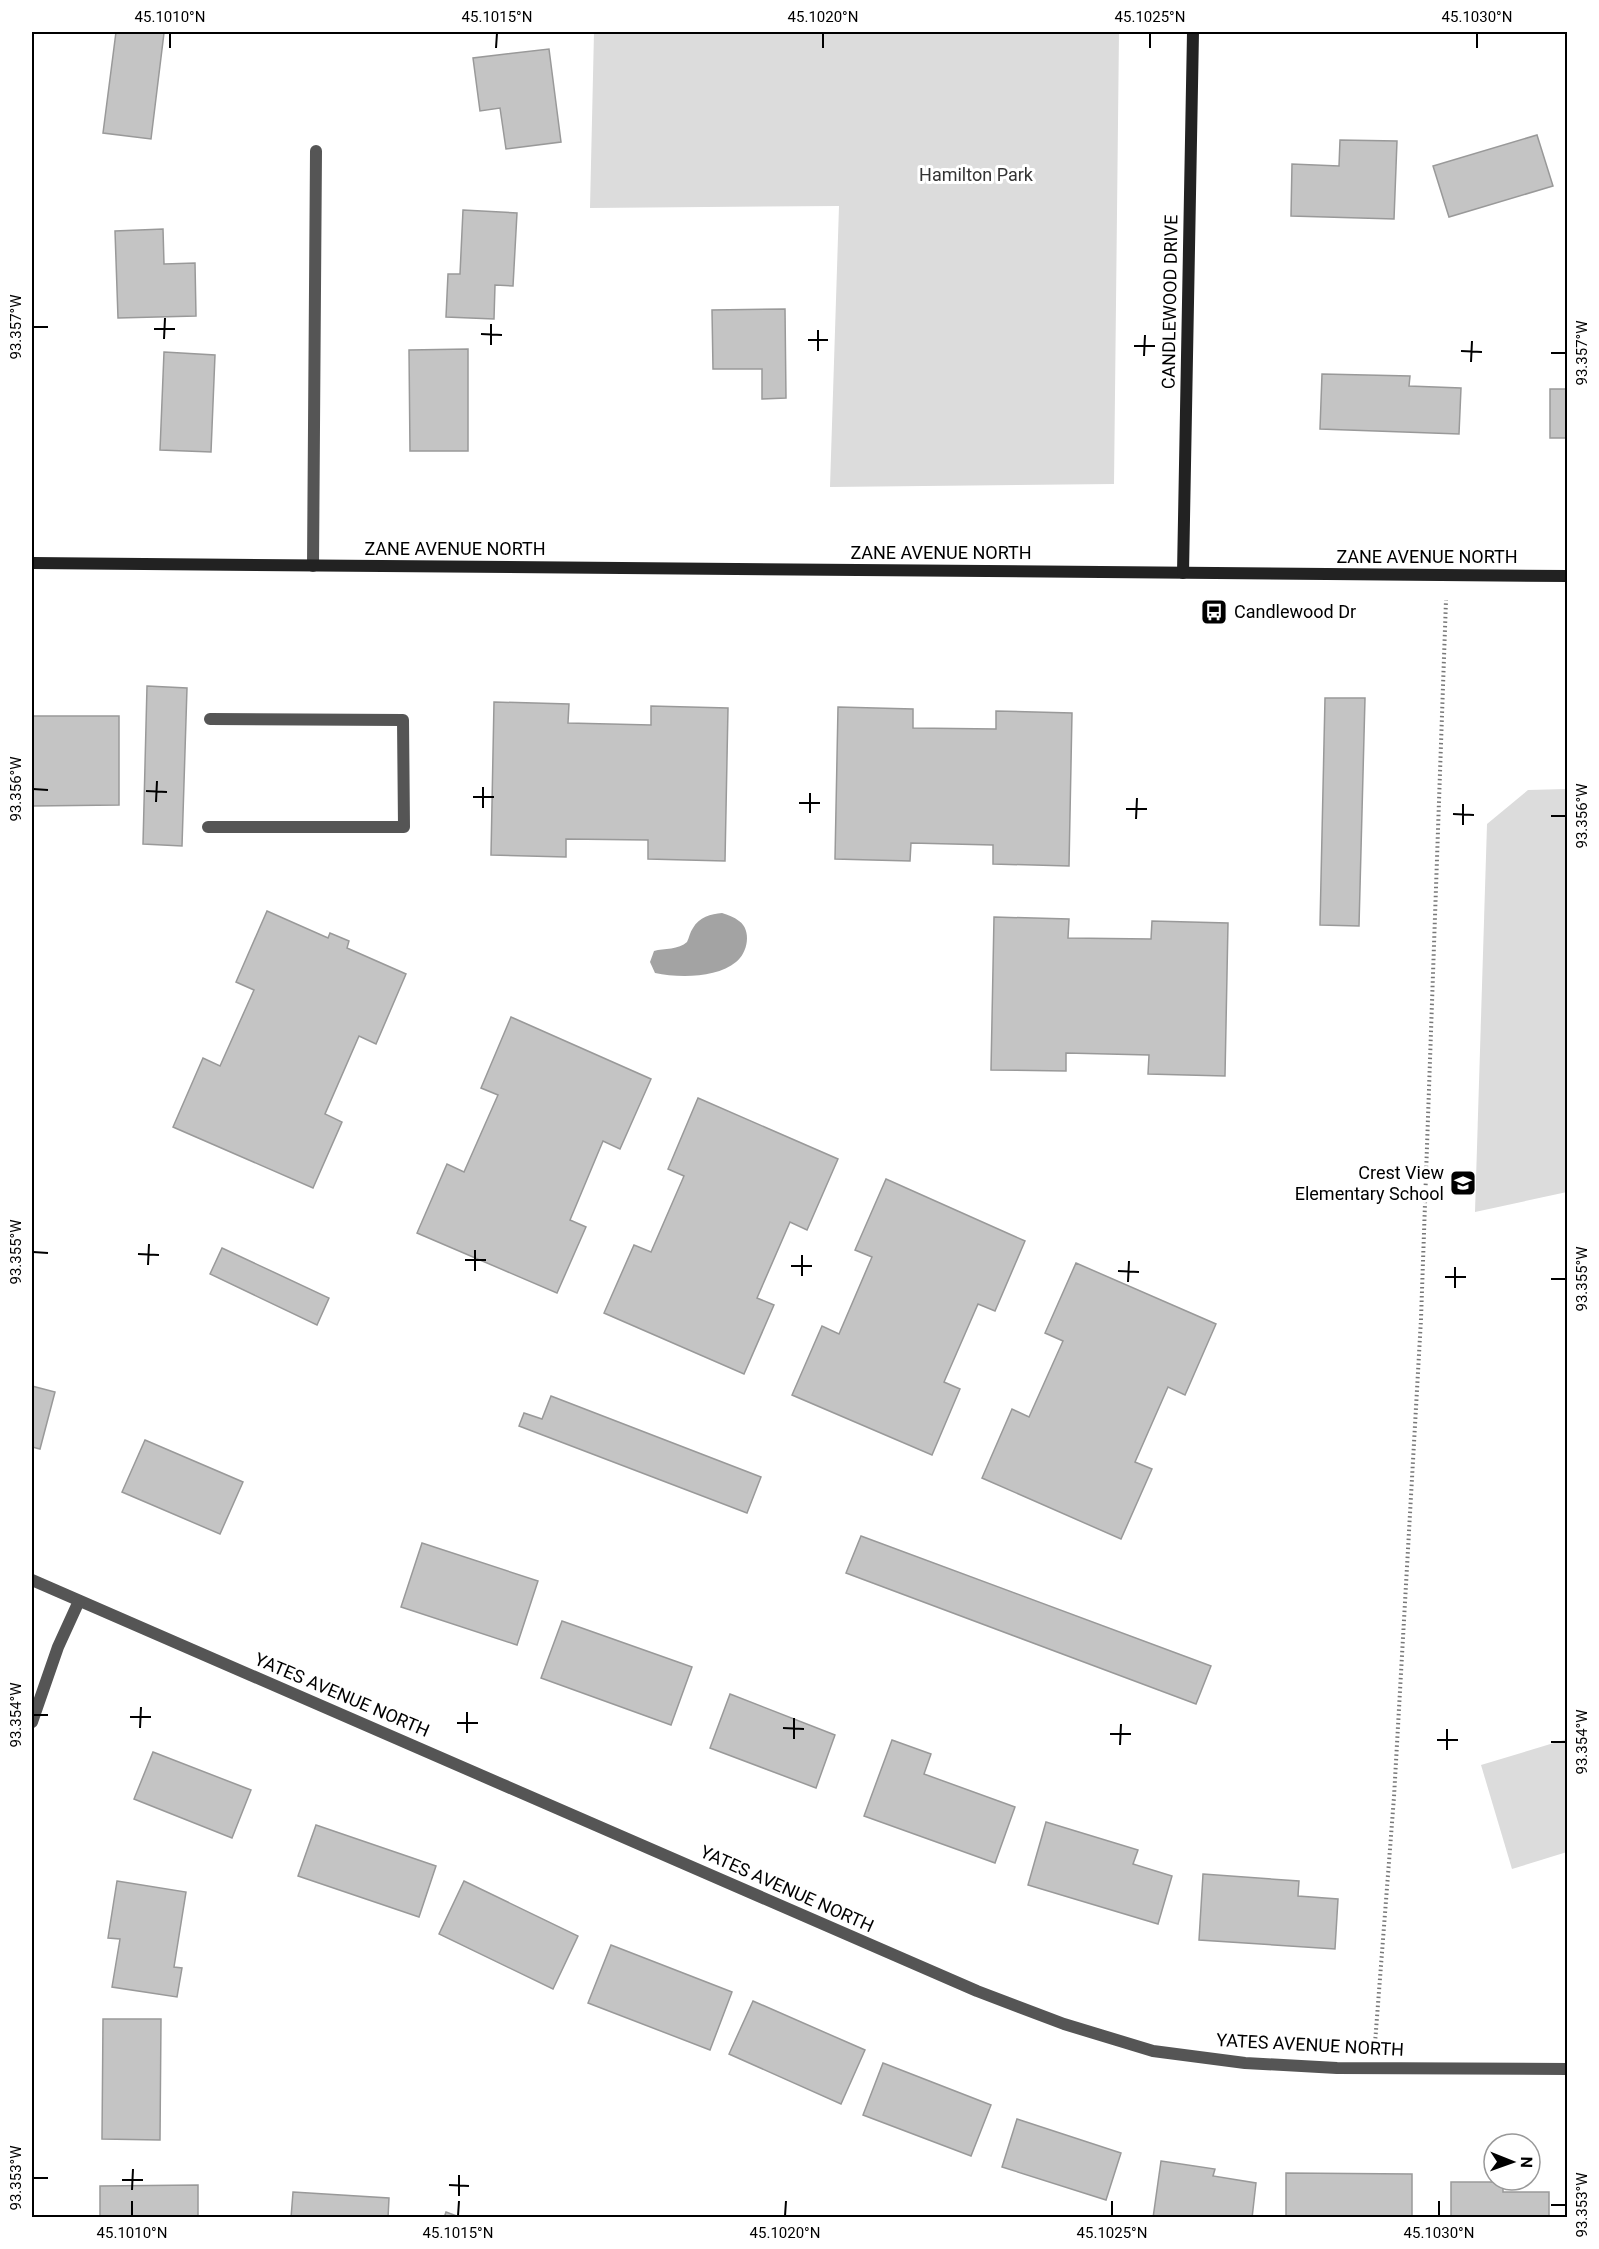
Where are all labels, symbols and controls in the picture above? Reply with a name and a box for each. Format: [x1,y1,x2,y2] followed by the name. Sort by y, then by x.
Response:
[135,8,205,26] text: 45.1010°N
[462,8,532,26] text: 45.1015°N
[788,8,858,26] text: 45.1020°N
[1115,8,1185,26] text: 45.1025°N
[1442,8,1512,26] text: 45.1030°N
[919,164,1034,185] park label: Hamilton Park
[1157,215,1182,389] street label: CANDLEWOOD DRIVE
[7,294,25,360] text: 93.357°W
[1573,320,1591,386] text: 93.357°W
[364,538,546,559] street label: ZANE AVENUE NORTH
[850,542,1032,563] street label: ZANE AVENUE NORTH
[1336,546,1518,567] street label: ZANE AVENUE NORTH
[1199,597,1229,627] bus stop icon: Candlewood Dr
[1234,601,1356,622] place label: Candlewood Dr
[7,756,25,822] text: 93.356°W
[1573,783,1591,849] text: 93.356°W
[1295,1162,1444,1204] place label: Crest View Elementary School
[1448,1168,1478,1198] school or university icon: Crest View Elementary School
[7,1219,25,1285] text: 93.355°W
[1573,1246,1591,1312] text: 93.355°W
[252,1648,433,1741] street label: YATES AVENUE NORTH
[7,1682,25,1748] text: 93.354°W
[1573,1709,1591,1775] text: 93.354°W
[697,1841,877,1936] street label: YATES AVENUE NORTH
[1216,2029,1404,2060] street label: YATES AVENUE NORTH
[1482,2132,1542,2192] north arrow
[7,2145,25,2211] text: 93.353°W
[1517,2156,1536,2168] text: N
[1573,2172,1591,2238] text: 93.353°W
[97,2224,167,2242] text: 45.1010°N
[423,2224,493,2242] text: 45.1015°N
[750,2224,820,2242] text: 45.1020°N
[1077,2224,1147,2242] text: 45.1025°N
[1404,2224,1474,2242] text: 45.1030°N

